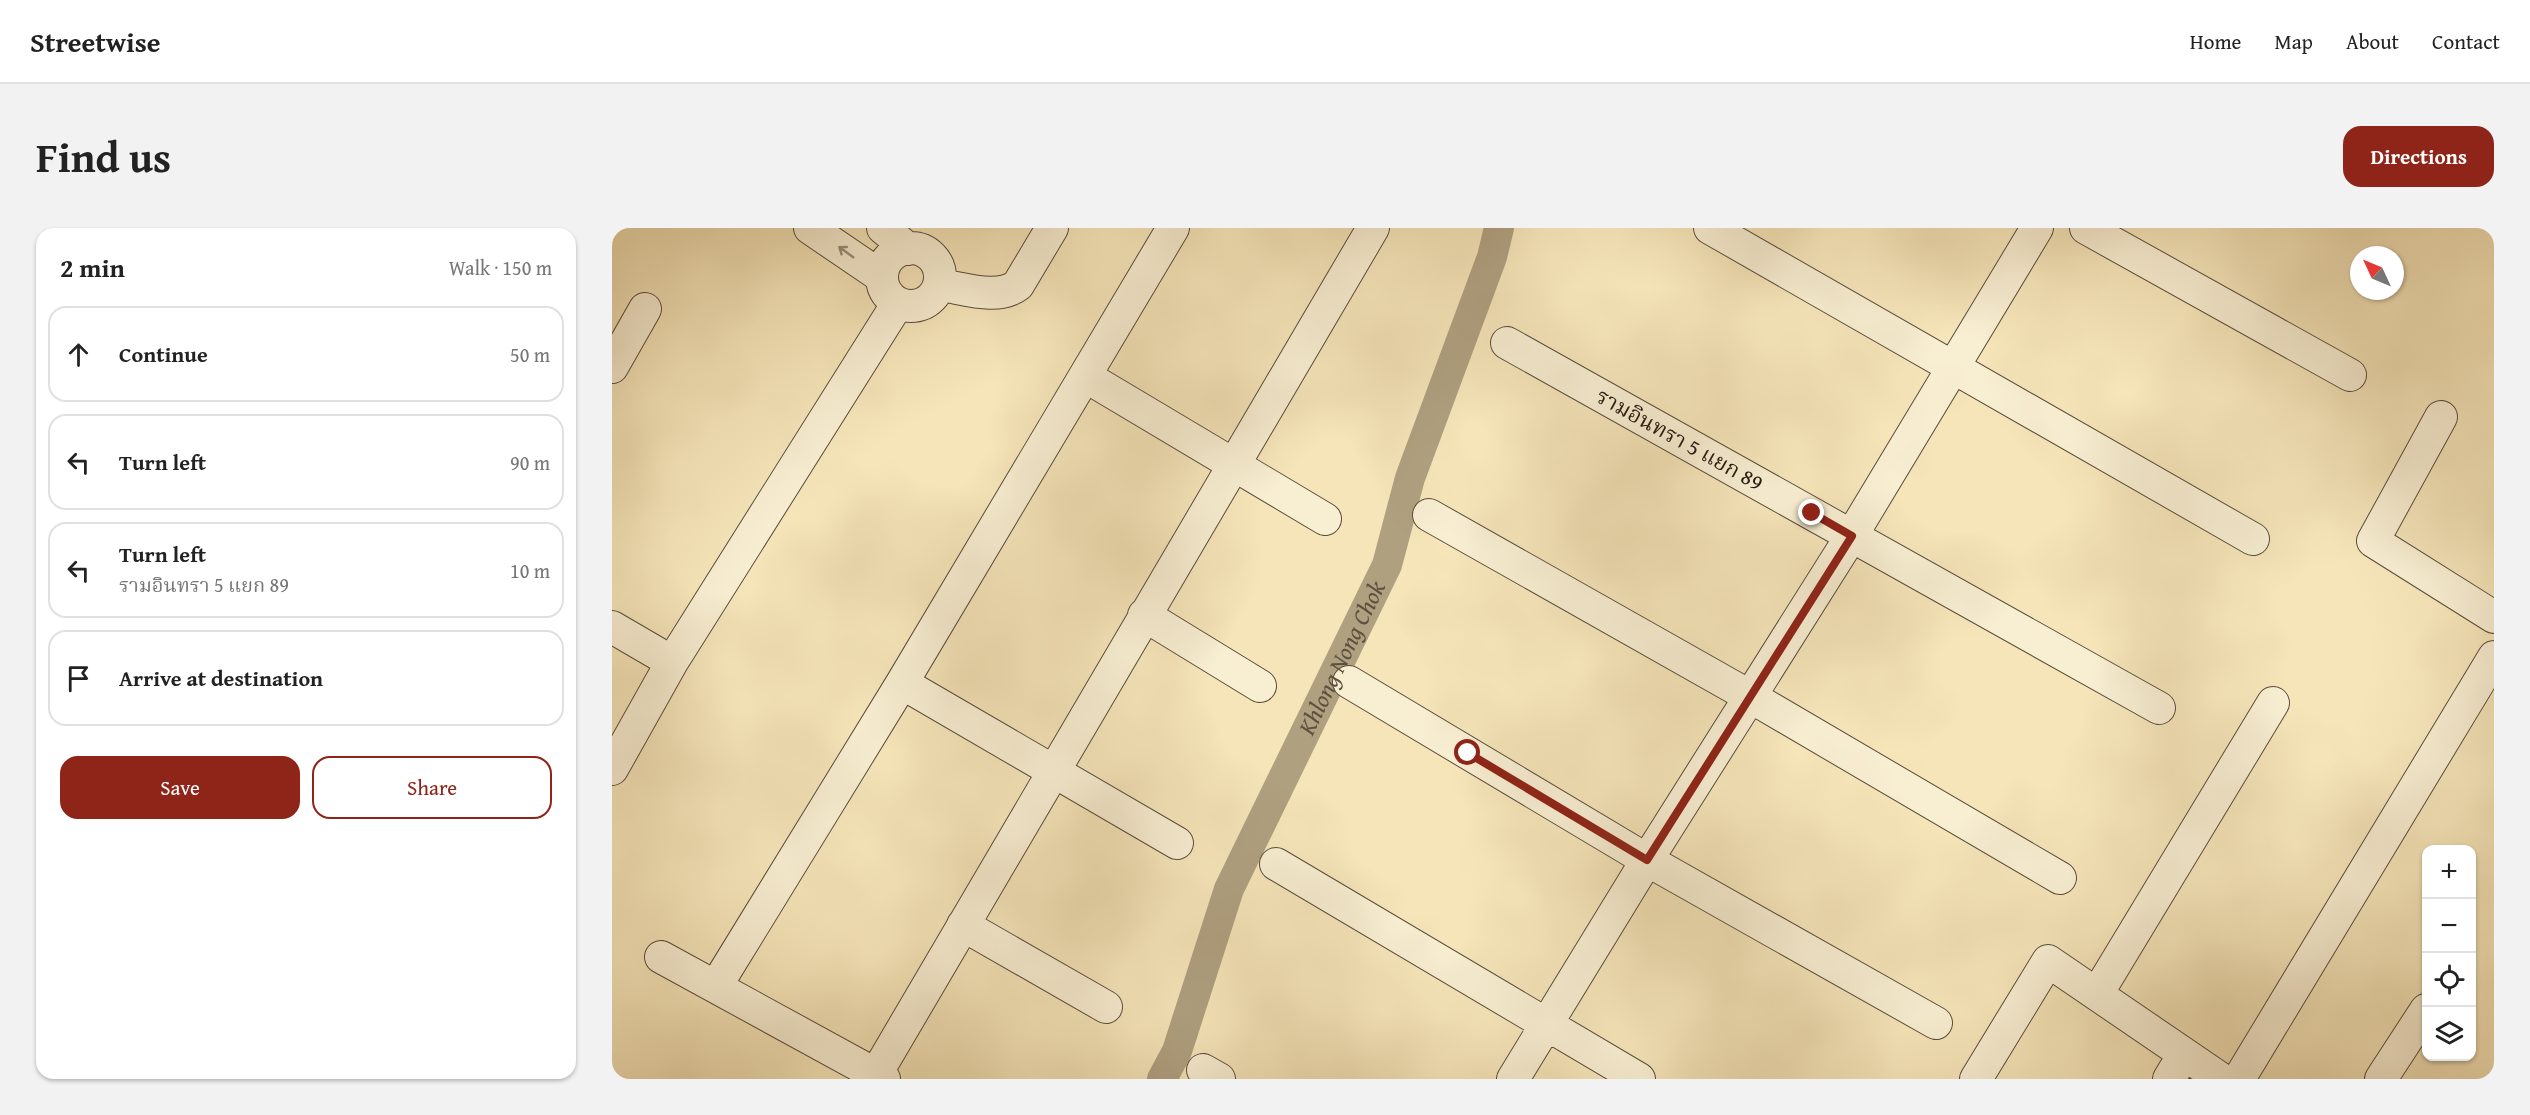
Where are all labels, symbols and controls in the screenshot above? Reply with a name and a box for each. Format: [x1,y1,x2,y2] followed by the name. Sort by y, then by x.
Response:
[30,21,160,62] text: Streetwise
[2190,26,2241,57] text: Home
[2274,26,2313,57] text: Map
[2346,26,2399,57] text: About
[2432,26,2500,57] text: Contact
[36,126,171,187] text: Find us
[2343,126,2494,187] button: Directions
[839,246,855,258] one-way arrow
[2350,246,2404,300] north arrow
[60,248,125,287] text: 2 min
[449,253,552,282] text: Walk · 150 m
[62,338,95,371] icon: ahead
[119,338,208,370] text: Continue
[510,340,550,369] text: 50 m
[1591,380,1769,498] street label: รามอินทรา 5 แยก 89
[62,446,95,479] icon: left
[119,446,206,478] text: Turn left
[510,448,550,477] text: 90 m
[1798,499,1824,525] route end
[119,538,206,570] text: Turn left
[62,554,95,587] icon: left
[510,556,550,585] text: 10 m
[119,570,289,599] text: รามอินทรา 5 แยก 89
[1288,575,1394,742] water label: Khlong Nong Chok
[62,662,95,695] icon: arrive
[119,662,323,694] text: Arrive at destination
[1454,739,1480,765] route start
[60,756,300,819] button: Save
[312,756,552,819] button: Share
[2422,845,2476,1061] map controls
[2422,845,2476,899] button: +
[2422,899,2476,953] button: −
[2422,953,2476,1007] button: locate
[2422,1007,2476,1061] button: layers

